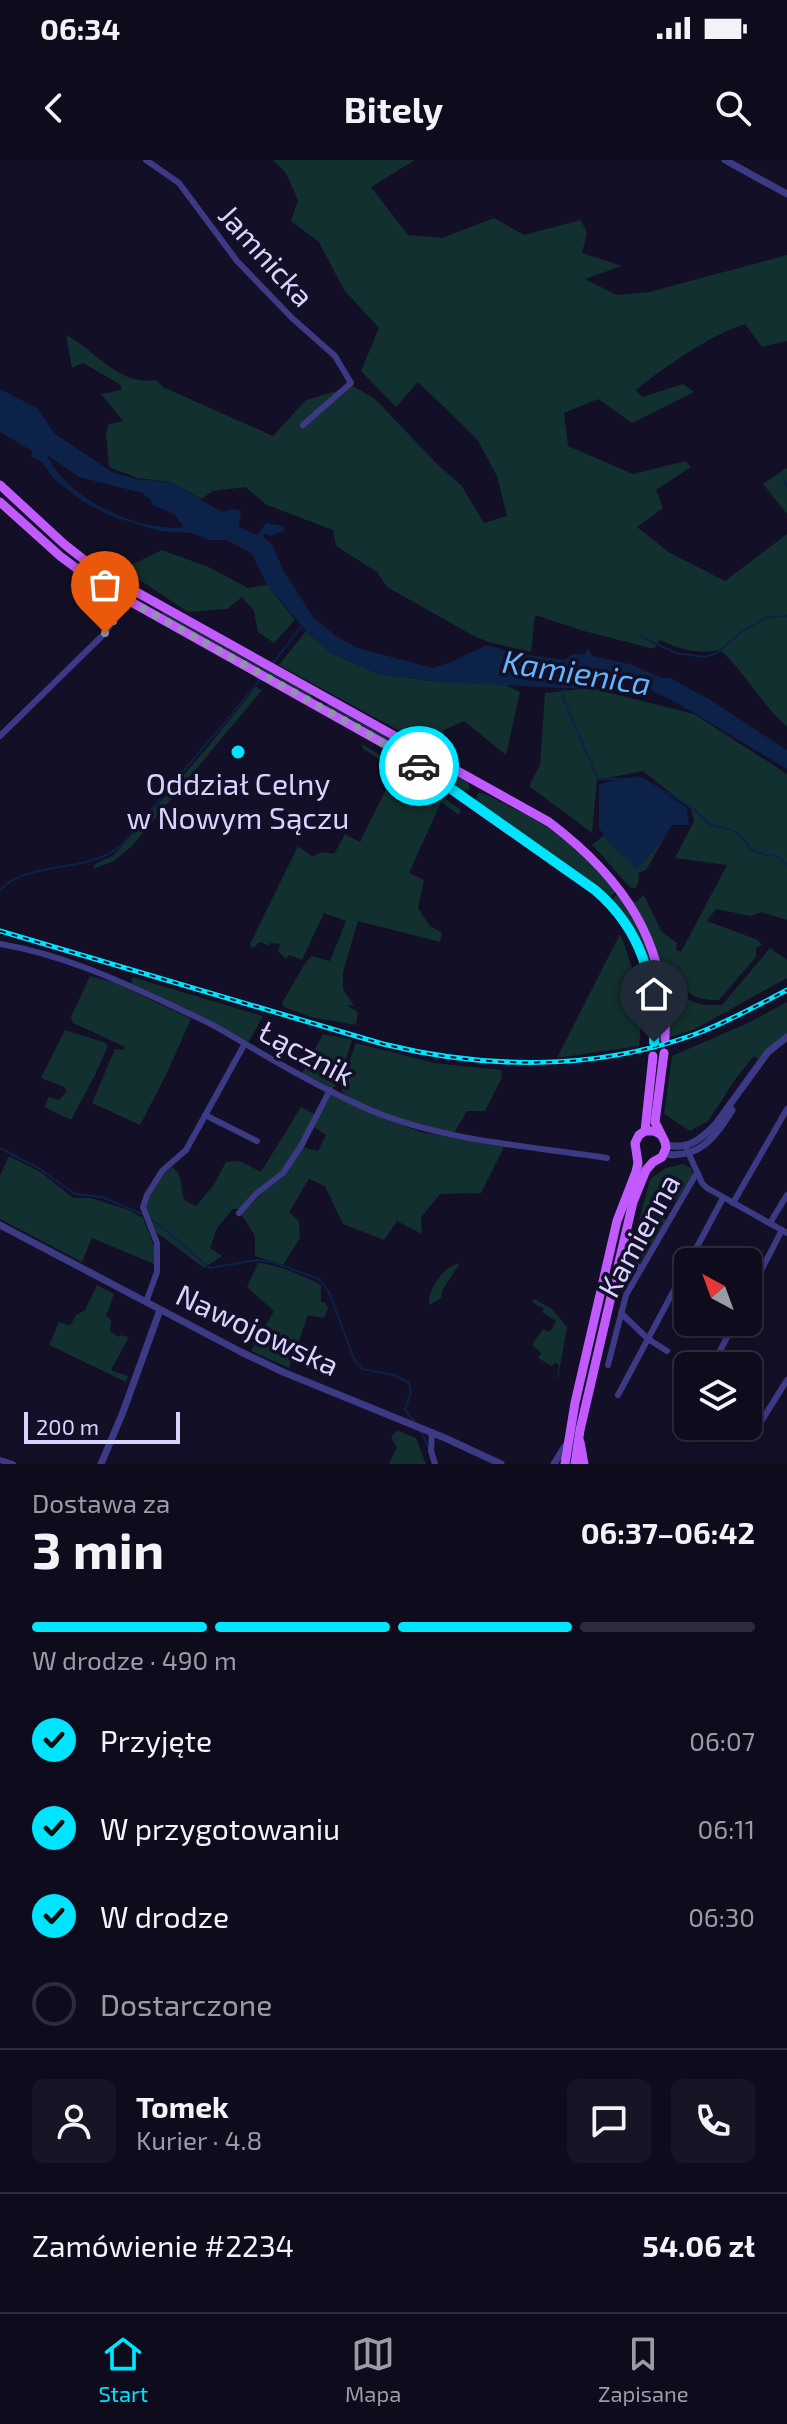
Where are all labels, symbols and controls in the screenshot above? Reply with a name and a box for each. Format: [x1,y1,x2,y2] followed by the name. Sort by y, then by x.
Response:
[40,10,120,46] text: 06:34
[32,86,76,130] icon: back
[711,86,755,130] icon: search
[344,87,443,130] text: Bitely
[212,197,322,313] street label: Jamnicka
[71,551,139,633] pin
[83,563,127,607] icon: bag
[500,641,654,701] water label: Kamienica
[379,726,459,806] courier
[229,743,247,761] marker: Oddział Celny w Nowym Sączu
[397,744,441,788] icon: car
[127,765,349,835] place label: Oddział Celny w Nowym Sączu
[620,960,688,1042] pin
[632,972,676,1016] icon: home
[253,1012,361,1092] street label: Łącznik
[589,1167,687,1303] street label: Kamienna
[674,1248,762,1336] north arrow
[674,1248,762,1440] map controls
[171,1276,345,1382] street label: Nawojowska
[674,1352,762,1440] button: layers
[24,1408,180,1444] scale bar
[36,1413,99,1439] text: 200 m
[32,1487,170,1518] text: Dostawa za
[581,1514,755,1550] text: 06:37–06:42
[32,1517,164,1579] text: 3 min
[32,1644,237,1675] text: W drodze · 490 m
[32,1718,76,1762] icon: check
[100,1722,212,1758] text: Przyjęte
[689,1725,755,1756] text: 06:07
[32,1806,76,1850] icon: check
[100,1810,340,1846] text: W przygotowaniu
[698,1813,755,1844] text: 06:11
[32,1894,76,1938] icon: check
[100,1898,229,1934] text: W drodze
[688,1901,755,1932] text: 06:30
[100,1986,272,2022] text: Dostarczone
[32,2079,116,2163] button: person
[567,2079,651,2163] button: chat
[671,2079,755,2163] button: phone
[136,2088,229,2124] text: Tomek
[136,2124,262,2155] text: Kurier · 4.8
[32,2227,294,2263] text: Zamówienie #2234
[642,2227,755,2263] text: 54.06 zł
[98,2332,148,2406] tab: Start
[345,2332,401,2406] tab: Mapa
[598,2332,689,2406] tab: Zapisane

